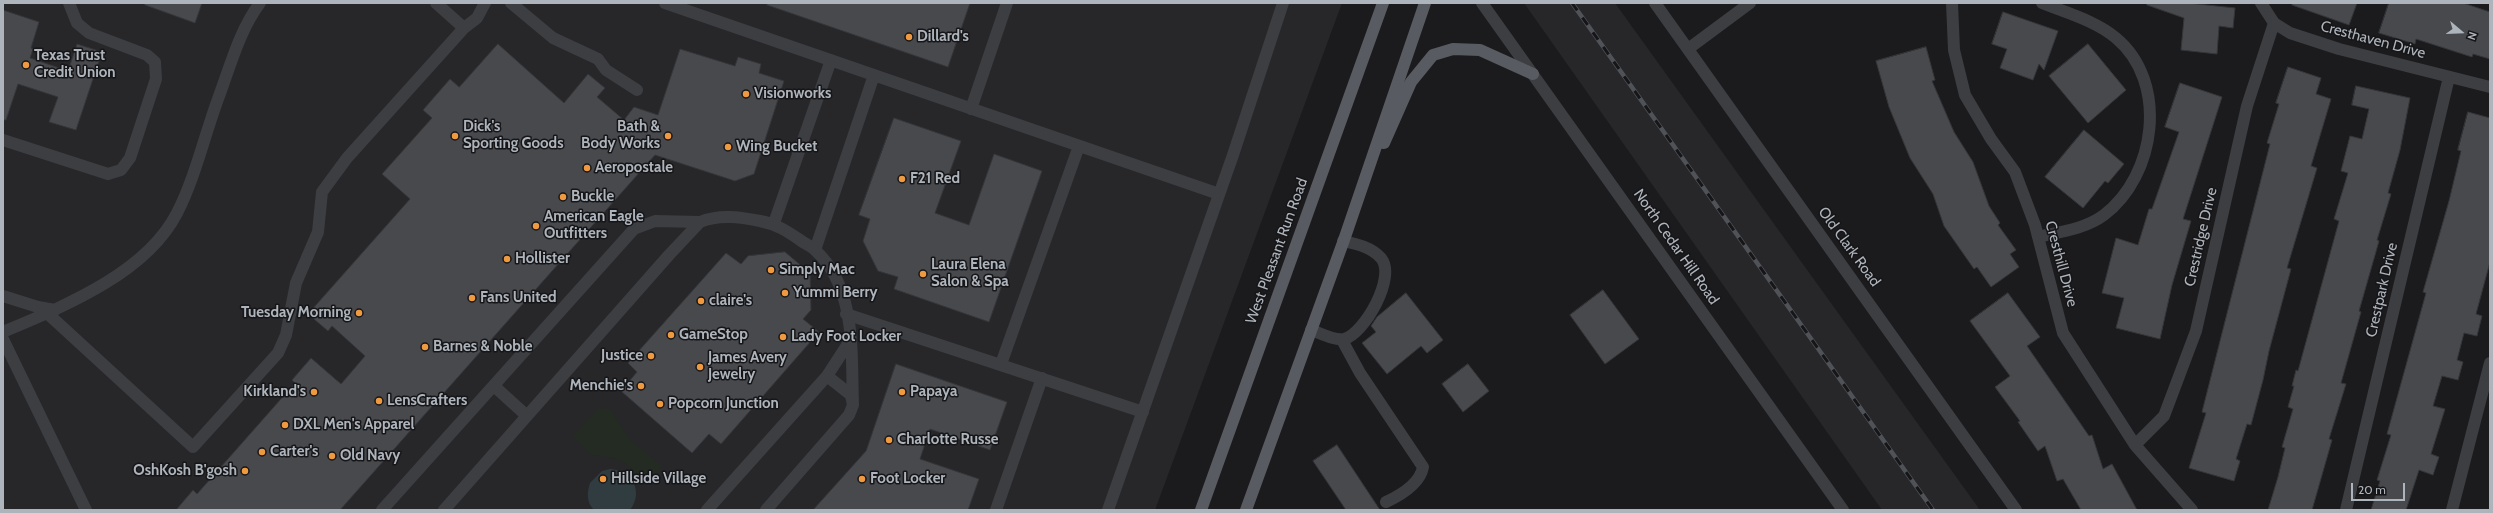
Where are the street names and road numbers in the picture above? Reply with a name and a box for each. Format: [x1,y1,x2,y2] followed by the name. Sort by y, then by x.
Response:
[2319,17,2427,63] street label: Cresthaven Drive
[1242,176,1312,326] street label: West Pleasant Run Road
[1629,186,1723,308] street label: North Cedar Hill Road
[2181,186,2221,288] street label: Crestridge Drive
[1814,204,1884,290] street label: Old Clark Road
[2041,219,2081,309] street label: Cresthill Drive
[2362,241,2402,339] street label: Crestpark Drive

